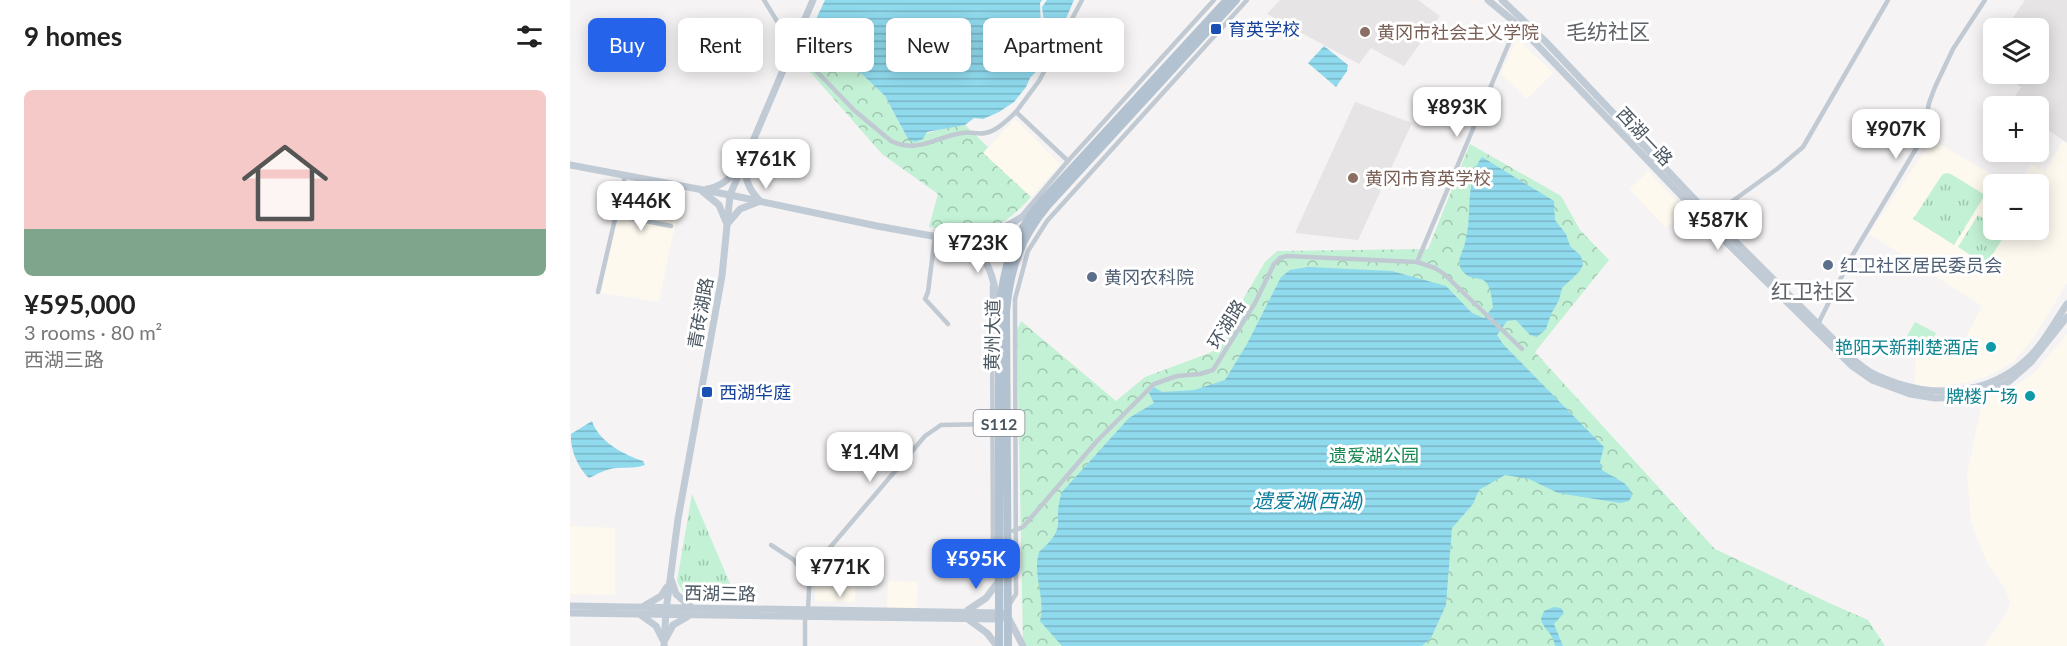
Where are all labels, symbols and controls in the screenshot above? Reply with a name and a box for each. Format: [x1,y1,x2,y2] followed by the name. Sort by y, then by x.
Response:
[588,18,666,72] chip: Buy
[678,18,763,72] chip: Rent
[775,18,874,72] chip: Filters
[886,18,971,72] chip: New
[983,18,1124,72] chip: Apartment
[1228,18,1300,40] place label: 育英学校
[1566,18,1650,43] district label: 毛纺社区
[1983,18,2049,240] map controls
[1983,18,2049,84] button: layers
[24,20,122,52] text: 9 homes
[513,20,546,53] icon: filters
[1377,21,1539,43] place label: 黄冈市社会主义学院
[1209,22,1223,36] marker: 育英学校
[1358,25,1372,39] marker: 黄冈市社会主义学院
[1415,87,1499,138] pin: ¥893K
[1427,94,1487,118] text: ¥893K
[1983,96,2049,162] button: +
[1612,102,1678,170] street label: 西湖一路
[1854,109,1938,160] pin: ¥907K
[1866,116,1926,140] text: ¥907K
[231,129,339,237] icon: home
[724,139,808,190] pin: ¥761K
[736,146,796,170] text: ¥761K
[1365,167,1491,189] place label: 黄冈市育英学校
[1346,171,1360,185] marker: 黄冈市育英学校
[1983,174,2049,240] button: −
[599,181,683,232] pin: ¥446K
[611,188,671,212] text: ¥446K
[1676,200,1760,251] pin: ¥587K
[1688,207,1748,231] text: ¥587K
[936,223,1020,274] pin: ¥723K
[948,230,1008,254] text: ¥723K
[1840,254,2002,276] place label: 红卫社区居民委员会
[1821,258,1835,272] marker: 红卫社区居民委员会
[1104,266,1194,288] place label: 黄冈农科院
[1085,270,1099,284] marker: 黄冈农科院
[683,276,717,350] street label: 青砖湖路
[1771,278,1855,303] district label: 红卫社区
[24,288,136,320] text: ¥595,000
[1202,295,1250,353] street label: 环湖路
[980,299,1004,371] street label: 黄州大道
[24,320,162,344] text: 3 rooms · 80 m²
[1835,336,1979,358] place label: 艳阳天新荆楚酒店
[1984,340,1998,354] marker: 艳阳天新荆楚酒店
[24,347,104,371] text: 西湖三路
[719,381,791,403] place label: 西湖华庭
[700,385,714,399] marker: 西湖华庭
[1946,385,2018,407] place label: 牌楼广场
[2023,389,2037,403] marker: 牌楼广场
[974,410,1024,436] road number: S112
[828,432,912,483] pin: ¥1.4M
[841,439,899,463] text: ¥1.4M
[1329,444,1419,466] park label: 遗爱湖公园
[1253,488,1363,512] water label: 遗爱湖(西湖)
[934,539,1018,590] pin: ¥595K
[946,546,1006,570] text: ¥595K
[798,547,882,598] pin: ¥771K
[810,554,870,578] text: ¥771K
[684,581,756,605] street label: 西湖三路

